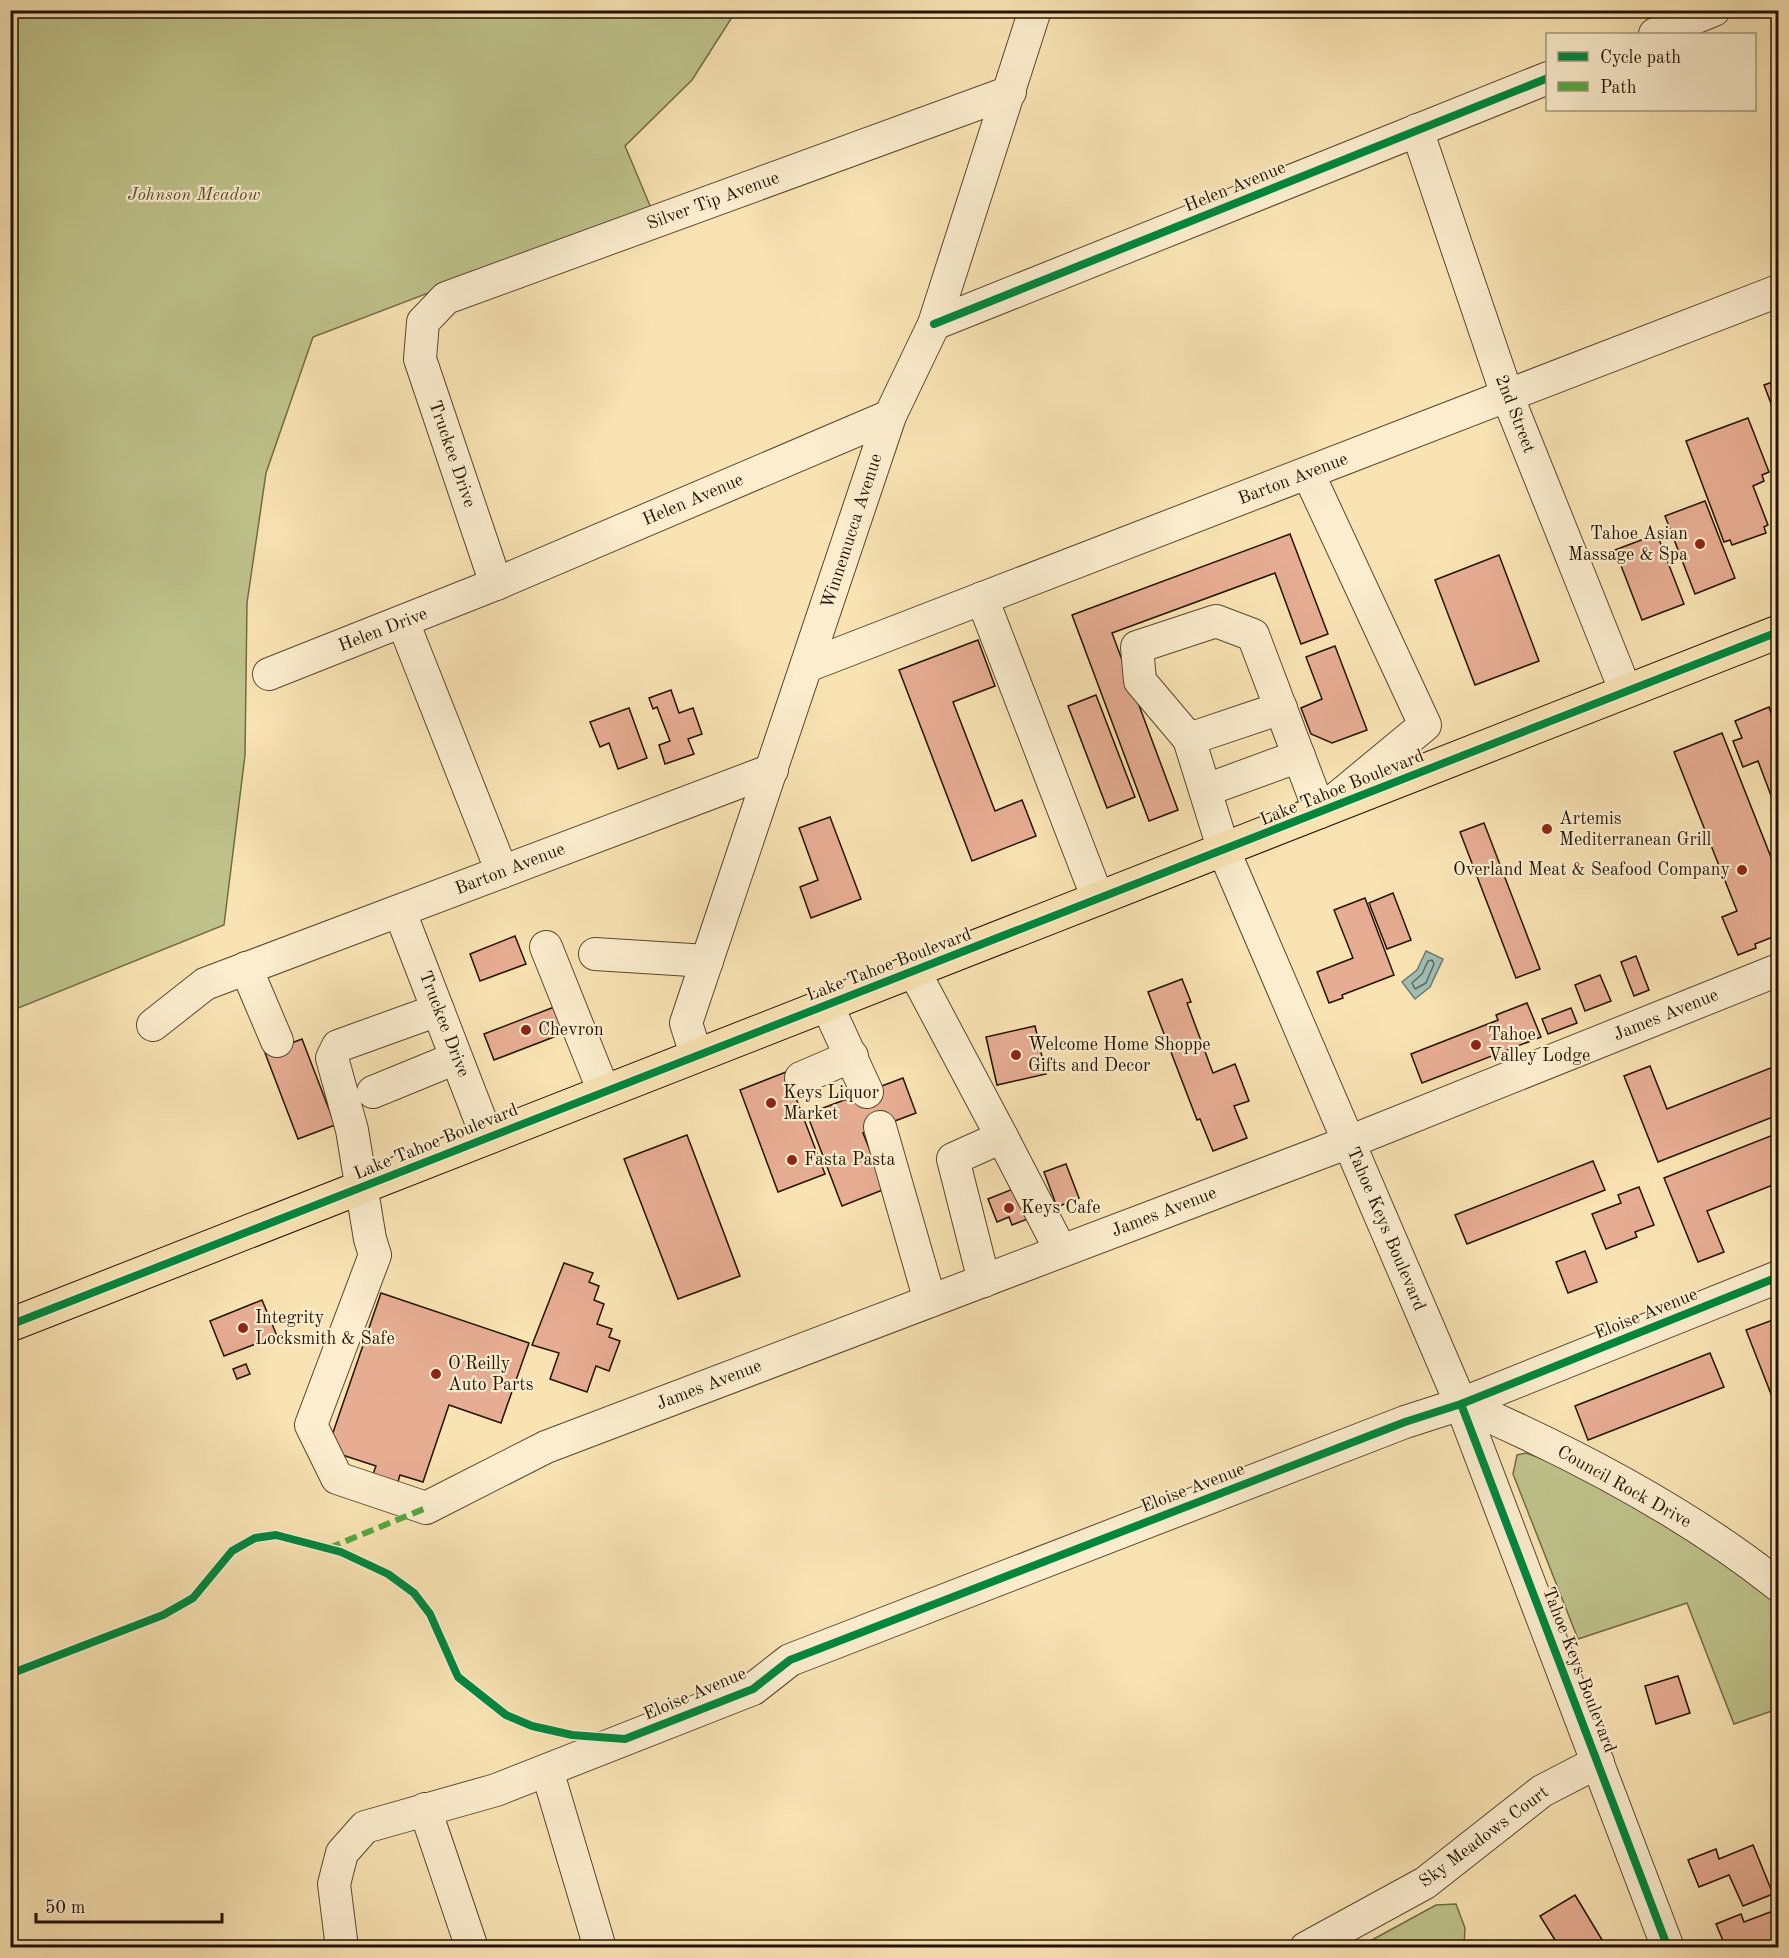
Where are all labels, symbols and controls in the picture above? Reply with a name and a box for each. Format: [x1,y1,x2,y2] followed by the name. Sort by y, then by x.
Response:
[1546,33,1756,111] legend
[1600,49,1681,67] text: Cycle path
[1600,79,1637,97] text: Path
[1182,159,1288,215] street label: Helen Avenue
[644,169,782,233] street label: Silver Tip Avenue
[128,186,260,204] park label: Johnson Meadow
[1492,372,1538,456] street label: 2nd Street
[425,398,479,510] street label: Truckee Drive
[1236,450,1350,508] street label: Barton Avenue
[818,451,886,611] street label: Winnemucca Avenue
[640,471,746,529] street label: Helen Avenue
[1568,525,1688,564] place label: Tahoe Asian Massage & Spa
[1693,537,1707,551] marker: Tahoe Asian Massage & Spa
[336,605,430,655] street label: Helen Drive
[1257,747,1427,829] street label: Lake Tahoe Boulevard
[1559,810,1712,849] place label: Artemis Mediterranean Grill
[1540,822,1554,836] marker: Artemis Mediterranean Grill
[453,840,567,898] street label: Barton Avenue
[1453,861,1730,879] place label: Overland Meat & Seafood Company
[1735,863,1749,877] marker: Overland Meat & Seafood Company
[804,925,974,1005] street label: Lake Tahoe Boulevard
[416,969,472,1079] street label: Truckee Drive
[1611,986,1721,1044] street label: James Avenue
[538,1021,604,1039] place label: Chevron
[519,1023,533,1037] marker: Chevron
[1488,1026,1590,1065] place label: Tahoe Valley Lodge
[1028,1036,1211,1075] place label: Welcome Home Shoppe Gifts and Decor
[1469,1038,1483,1052] marker: Tahoe Valley Lodge
[1009,1048,1023,1062] marker: Welcome Home Shoppe Gifts and Decor
[783,1084,880,1123] place label: Keys Liquor Market
[764,1096,778,1110] marker: Keys Liquor Market
[351,1101,521,1183] street label: Lake Tahoe Boulevard
[1343,1145,1429,1313] street label: Tahoe Keys Boulevard
[804,1151,895,1169] place label: Fasta Pasta
[785,1153,799,1167] marker: Fasta Pasta
[1109,1184,1219,1240] street label: James Avenue
[1021,1199,1100,1217] place label: Keys Cafe
[1002,1201,1016,1215] marker: Keys Cafe
[1592,1285,1700,1343] street label: Eloise Avenue
[255,1309,395,1348] place label: Integrity Locksmith & Safe
[236,1321,250,1335] marker: Integrity Locksmith & Safe
[448,1355,534,1394] place label: O'Reilly Auto Parts
[654,1357,764,1413] street label: James Avenue
[429,1367,443,1381] marker: O'Reilly Auto Parts
[1554,1443,1694,1531] street label: Council Rock Drive
[1139,1460,1247,1516] street label: Eloise Avenue
[1539,1585,1619,1755] street label: Tahoe Keys Boulevard
[641,1664,749,1724] street label: Eloise Avenue
[1416,1783,1552,1891] street label: Sky Meadows Court
[36,1886,222,1924] scale bar
[45,1899,85,1917] text: 50 m

